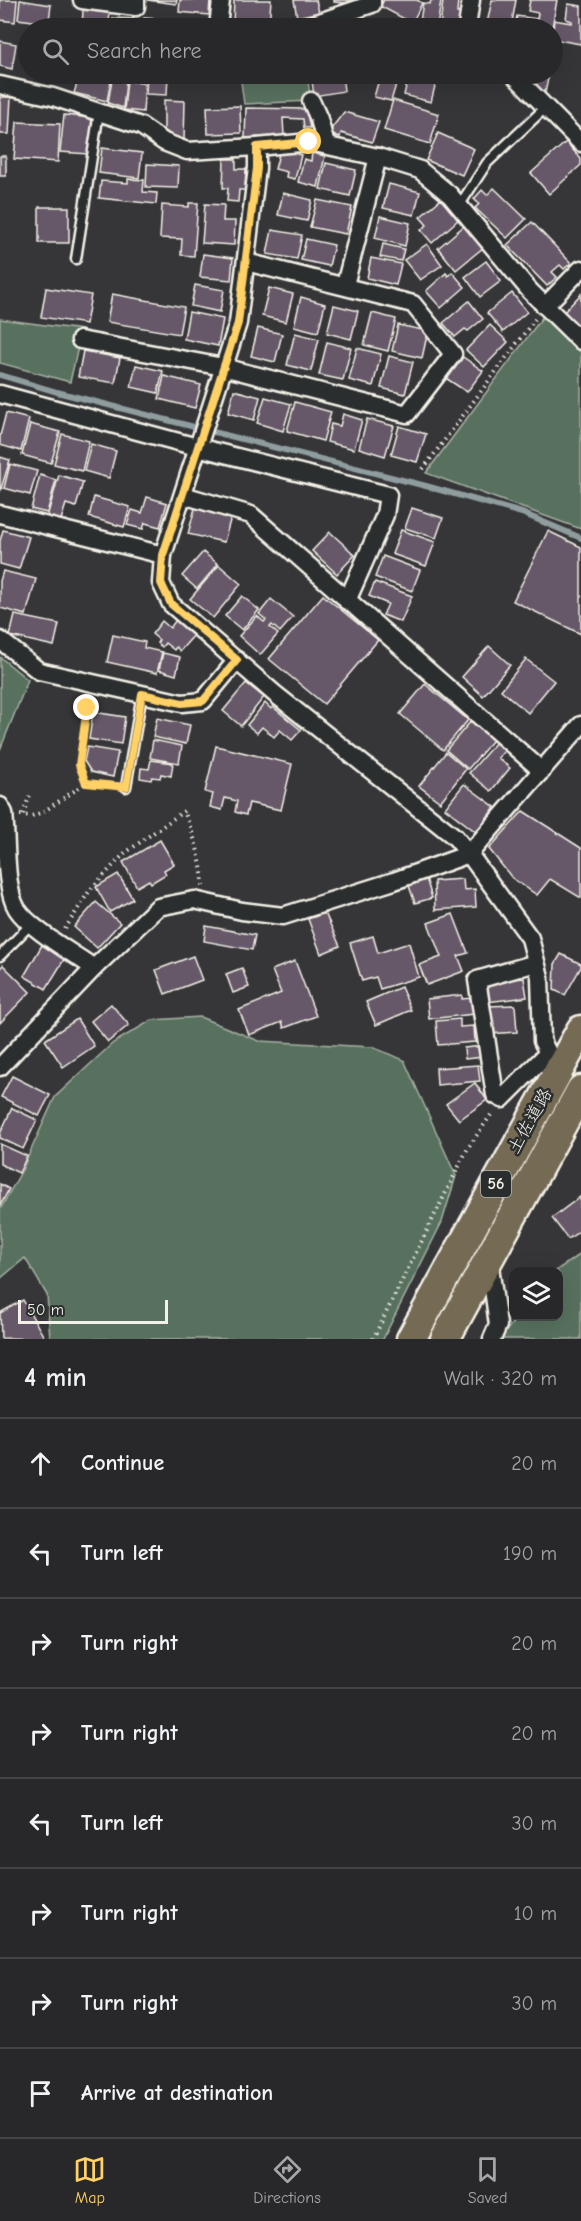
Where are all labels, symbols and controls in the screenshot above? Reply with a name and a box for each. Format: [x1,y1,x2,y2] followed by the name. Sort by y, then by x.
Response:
[18,18,563,84] search box
[39,35,72,68] icon: search
[87,38,202,64] text: Search here
[295,128,321,154] route start
[73,694,99,720] route end
[503,1084,557,1158] street label: 土佐道路
[481,1171,511,1197] road number: 56
[509,1267,563,1321] map controls
[509,1267,563,1321] button: layers
[18,1297,168,1324] scale bar
[27,1301,64,1319] text: 50 m
[24,1363,87,1393] text: 4 min
[444,1367,557,1390] text: Walk · 320 m
[24,1447,57,1480] icon: ahead
[81,1450,164,1476] text: Continue
[511,1452,557,1475] text: 20 m
[24,1537,57,1570] icon: left
[81,1540,163,1566] text: Turn left
[503,1542,557,1565] text: 190 m
[24,1627,57,1660] icon: right
[81,1630,178,1656] text: Turn right
[511,1632,557,1655] text: 20 m
[24,1717,57,1750] icon: right
[81,1720,178,1746] text: Turn right
[511,1722,557,1745] text: 20 m
[24,1807,57,1840] icon: left
[81,1810,163,1836] text: Turn left
[511,1812,557,1835] text: 30 m
[24,1897,57,1930] icon: right
[81,1900,178,1926] text: Turn right
[514,1902,557,1925] text: 10 m
[24,1987,57,2020] icon: right
[81,1990,178,2016] text: Turn right
[511,1992,557,2015] text: 30 m
[24,2077,57,2110] icon: arrive
[81,2080,273,2106] text: Arrive at destination
[73,2153,106,2207] tab: Map
[253,2153,321,2207] tab: Directions
[468,2153,508,2207] tab: Saved

